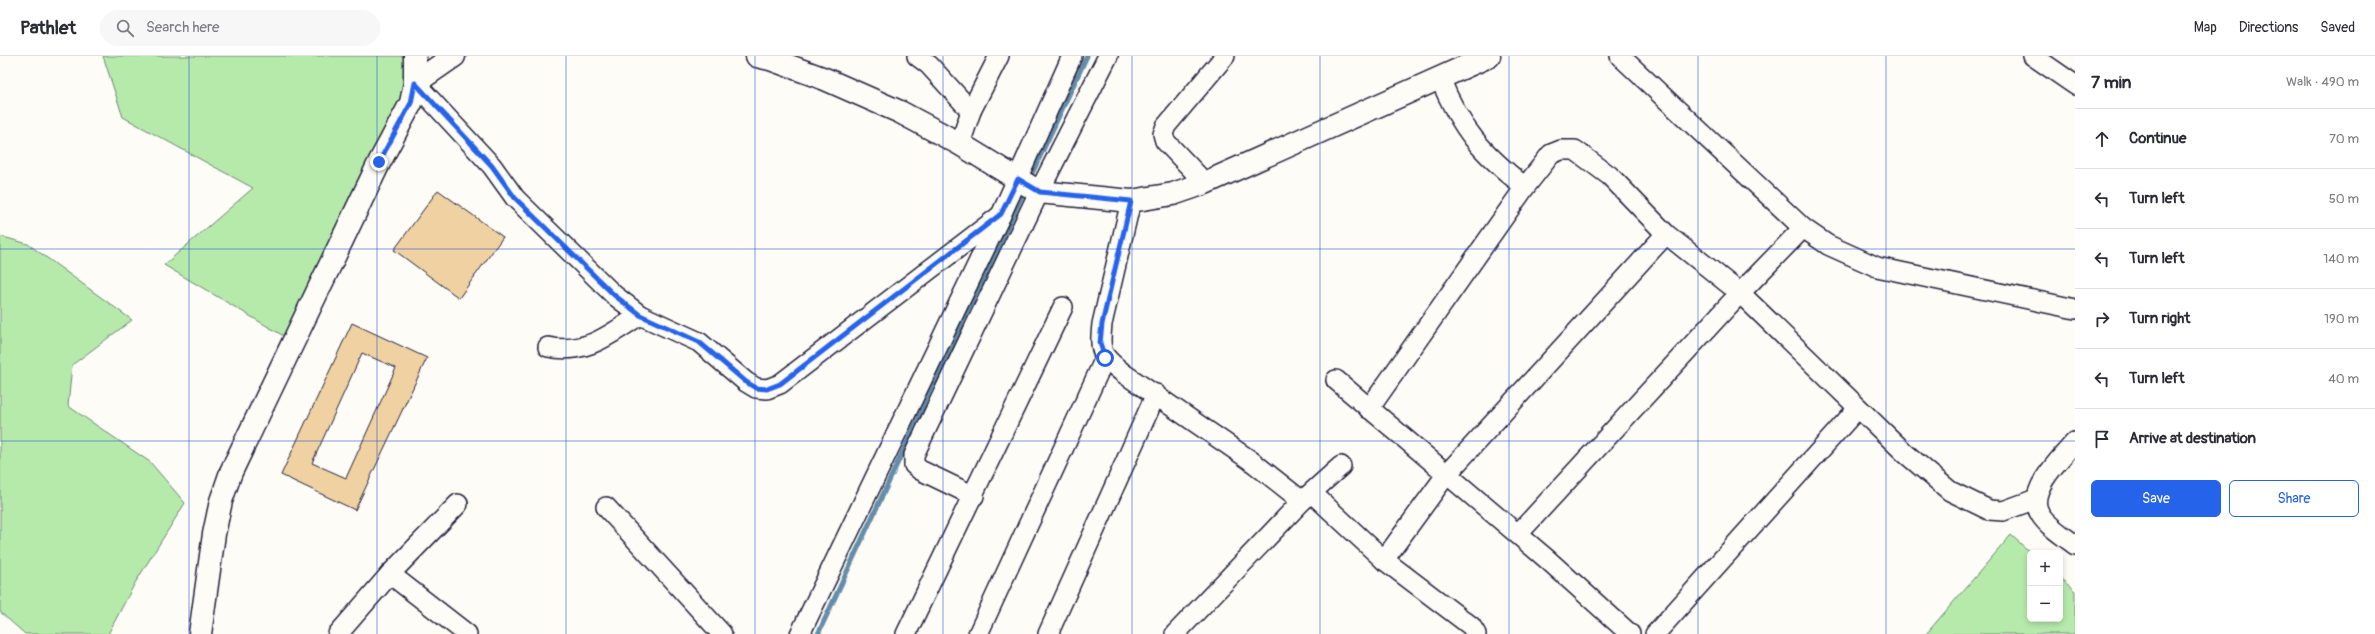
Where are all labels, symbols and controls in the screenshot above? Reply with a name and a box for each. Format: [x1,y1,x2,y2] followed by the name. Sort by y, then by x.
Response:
[100,10,380,46] search box
[20,16,76,40] text: Pathlet
[114,17,136,39] icon: search
[146,18,219,37] text: Search here
[2194,19,2217,36] text: Map
[2239,19,2298,36] text: Directions
[2320,19,2355,36] text: Saved
[2091,72,2131,93] text: 7 min
[2286,74,2359,90] text: Walk · 490 m
[2091,128,2113,150] icon: ahead
[2129,129,2187,148] text: Continue
[2329,131,2359,147] text: 70 m
[370,153,388,171] route end
[2091,188,2113,210] icon: left
[2129,189,2185,208] text: Turn left
[2329,191,2359,207] text: 50 m
[2091,248,2113,270] icon: left
[2129,249,2185,268] text: Turn left
[2323,251,2359,267] text: 140 m
[2091,308,2113,330] icon: right
[2129,309,2190,328] text: Turn right
[2324,311,2359,327] text: 190 m
[1096,349,1114,367] route start
[2091,368,2113,390] icon: left
[2129,369,2185,388] text: Turn left
[2328,371,2359,387] text: 40 m
[2091,428,2113,450] icon: arrive
[2129,429,2256,448] text: Arrive at destination
[2091,480,2221,517] button: Save
[2229,480,2359,517] button: Share
[2027,550,2063,622] map controls
[2027,550,2063,586] button: +
[2027,586,2063,622] button: −

